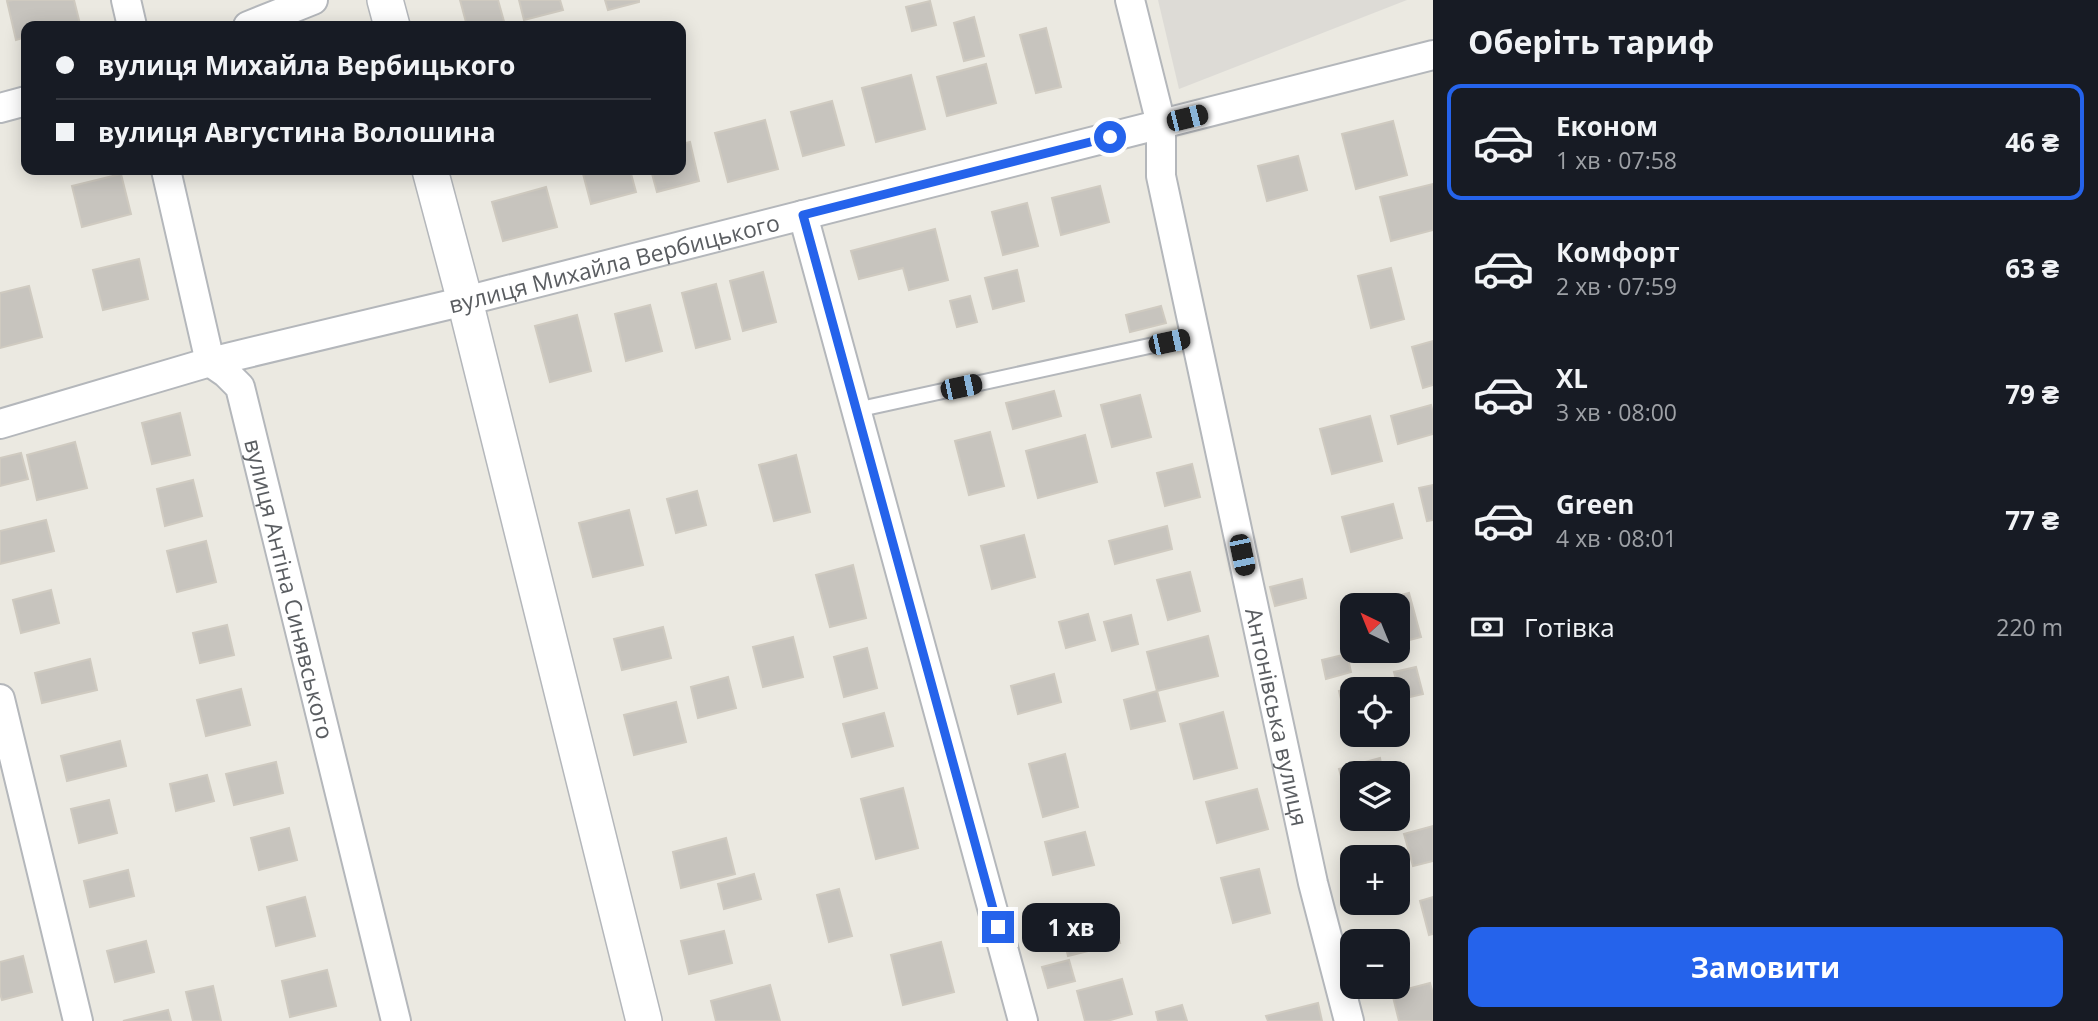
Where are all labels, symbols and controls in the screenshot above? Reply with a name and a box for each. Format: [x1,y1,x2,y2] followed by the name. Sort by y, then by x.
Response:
[1468,20,1714,63] text: Оберіть тариф
[98,47,515,83] text: вулиця Михайла Вербицького
[1165,103,1210,133] car
[1556,108,1658,144] text: Економ
[1472,111,1535,174] icon: car
[98,114,496,150] text: вулиця Августина Волошина
[1094,121,1126,153] route start
[2005,124,2059,160] text: 46 ₴
[1556,144,1677,176] text: 1 хв · 07:58
[446,206,783,320] street label: вулиця Михайла Вербицького
[1556,234,1680,270] text: Комфорт
[1472,237,1535,300] icon: car
[2005,250,2059,286] text: 63 ₴
[1556,270,1677,302] text: 2 хв · 07:59
[1147,327,1192,357] car
[1556,360,1588,396] text: XL
[1472,363,1535,426] icon: car
[939,372,984,402] car
[2005,376,2059,412] text: 79 ₴
[1556,396,1677,428] text: 3 хв · 08:00
[237,435,342,742] street label: вулиця Антіна Синявського
[1556,486,1634,522] text: Green
[1472,489,1535,552] icon: car
[2005,502,2059,538] text: 77 ₴
[1556,522,1677,554] text: 4 хв · 08:01
[1228,532,1257,578] car
[1340,593,1410,663] north arrow
[1340,593,1410,999] map controls
[1238,605,1316,829] street label: Антонівська вулиця
[1468,608,1506,646] icon: cash
[1524,609,1615,645] text: Готівка
[1996,611,2063,643] text: 220 m
[1340,677,1410,747] button: locate
[1340,761,1410,831] button: layers
[1340,845,1410,915] button: +
[1023,902,1120,951] callout: 1 хв
[982,911,1014,943] route end
[1048,911,1094,943] text: 1 хв
[1468,927,2063,1007] button: Замовити
[1340,929,1410,999] button: −

